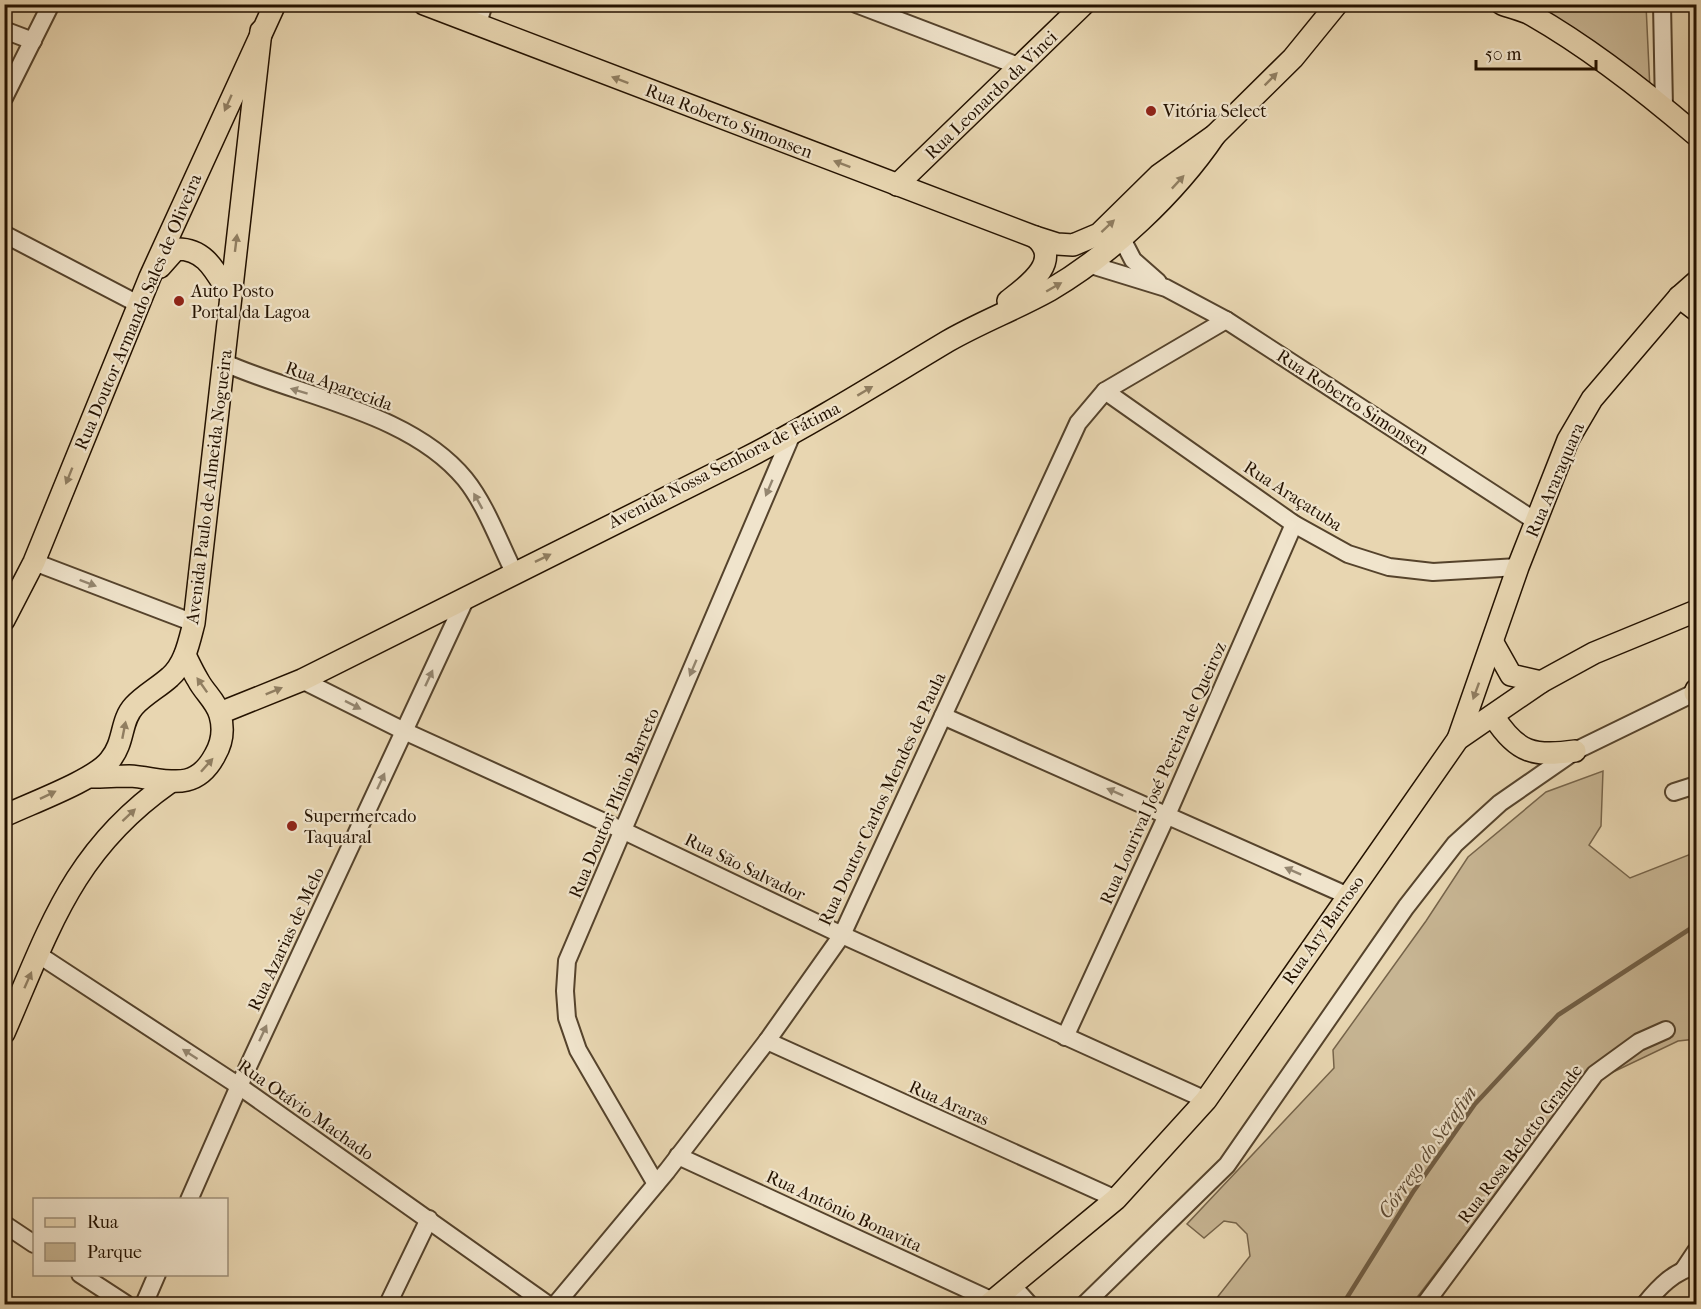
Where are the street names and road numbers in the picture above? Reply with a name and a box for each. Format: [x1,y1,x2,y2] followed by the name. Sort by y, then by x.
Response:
[921,26,1062,164] street label: Rua Leonardo da Vinci
[642,80,816,163] street label: Rua Roberto Simonsen
[71,170,207,454] street label: Rua Doutor Armando Sales de Oliveira
[1273,345,1433,460] street label: Rua Roberto Simonsen
[182,348,237,626] street label: Avenida Paulo de Almeida Nogueira
[282,357,396,416] street label: Rua Aparecida
[604,397,844,534] street label: Avenida Nossa Senhora de Fátima
[1522,419,1589,541] street label: Rua Araraquara
[1239,457,1347,536] street label: Rua Araçatuba
[1096,639,1231,908] street label: Rua Lourival José Pereira de Queiroz
[814,669,951,929] street label: Rua Doutor Carlos Mendes de Paula
[565,705,664,901] street label: Rua Doutor Plínio Barreto
[681,829,809,906] street label: Rua São Salvador
[244,864,329,1015] street label: Rua Azarias de Melo
[1278,872,1369,989] street label: Rua Ary Barroso
[234,1056,378,1165] street label: Rua Otávio Machado
[1454,1060,1587,1228] street label: Rua Rosa Belotto Grande
[906,1076,992,1131] street label: Rua Araras
[763,1166,926,1257] street label: Rua Antônio Bonavita

